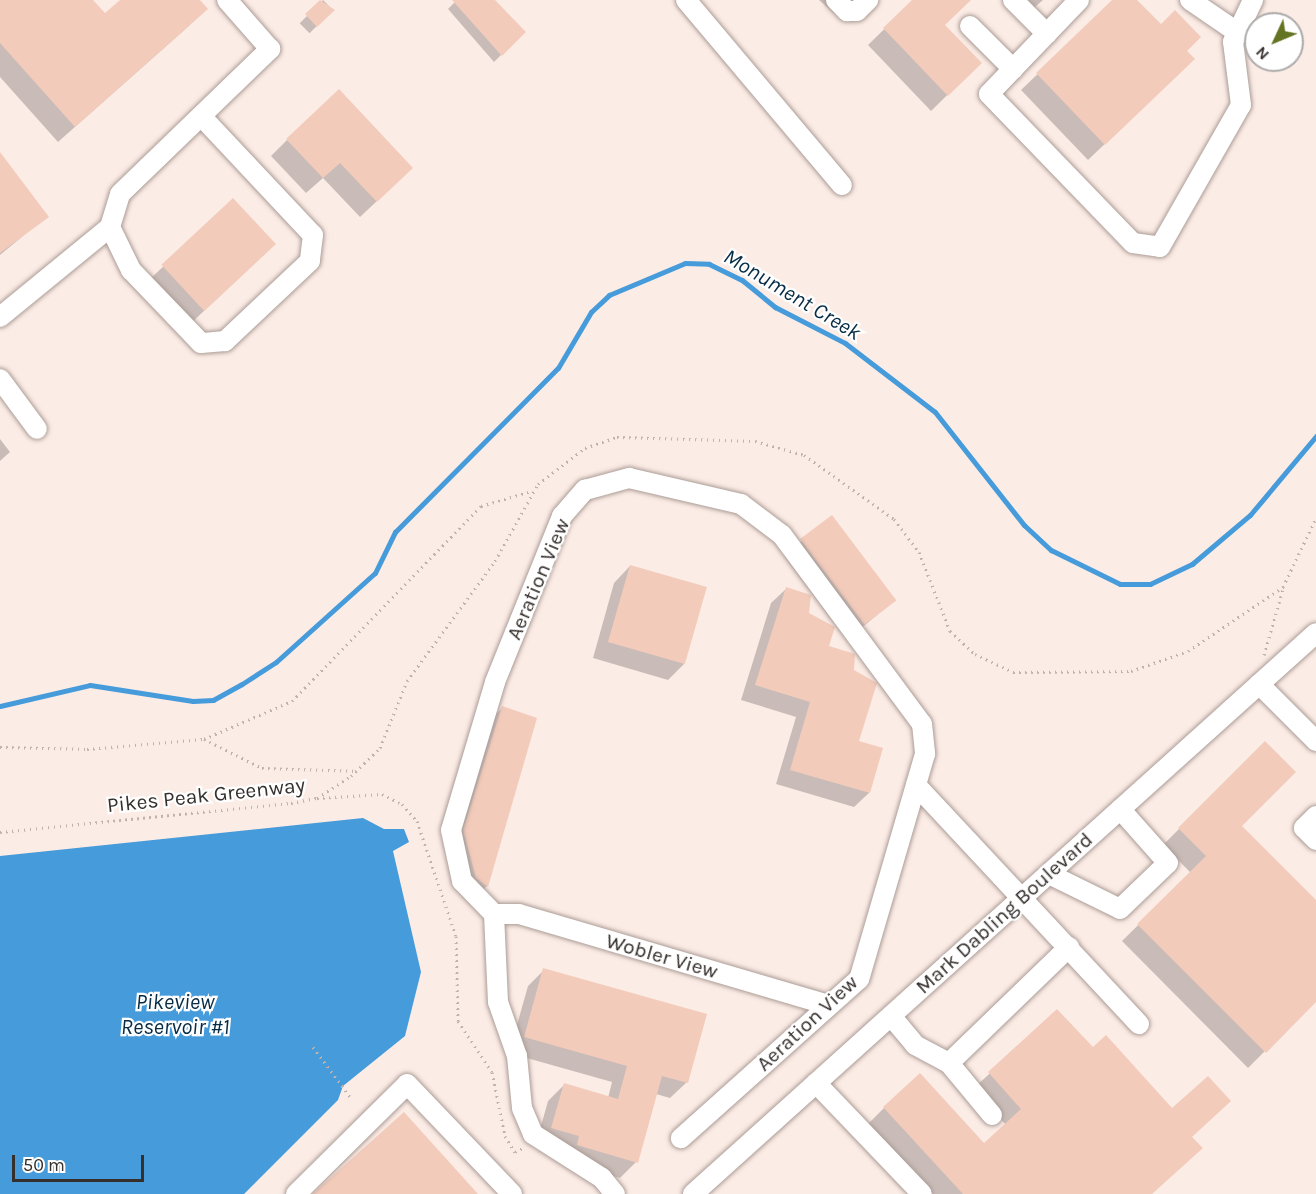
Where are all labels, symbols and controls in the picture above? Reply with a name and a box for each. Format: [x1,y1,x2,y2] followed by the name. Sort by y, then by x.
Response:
[1244,12,1304,72] north arrow
[1251,43,1273,64] text: N
[719,244,865,346] water label: Monument Creek
[501,515,575,643] street label: Aeration View
[106,772,306,818] street label: Pikes Peak Greenway
[910,827,1098,999] street label: Mark Dabling Boulevard
[603,928,721,984] street label: Wobler View
[751,970,863,1076] street label: Aeration View
[121,989,229,1040] water label: Pikeview Reservoir #1
[15,1143,147,1181] scale bar
[23,1154,65,1176] text: 50 m

